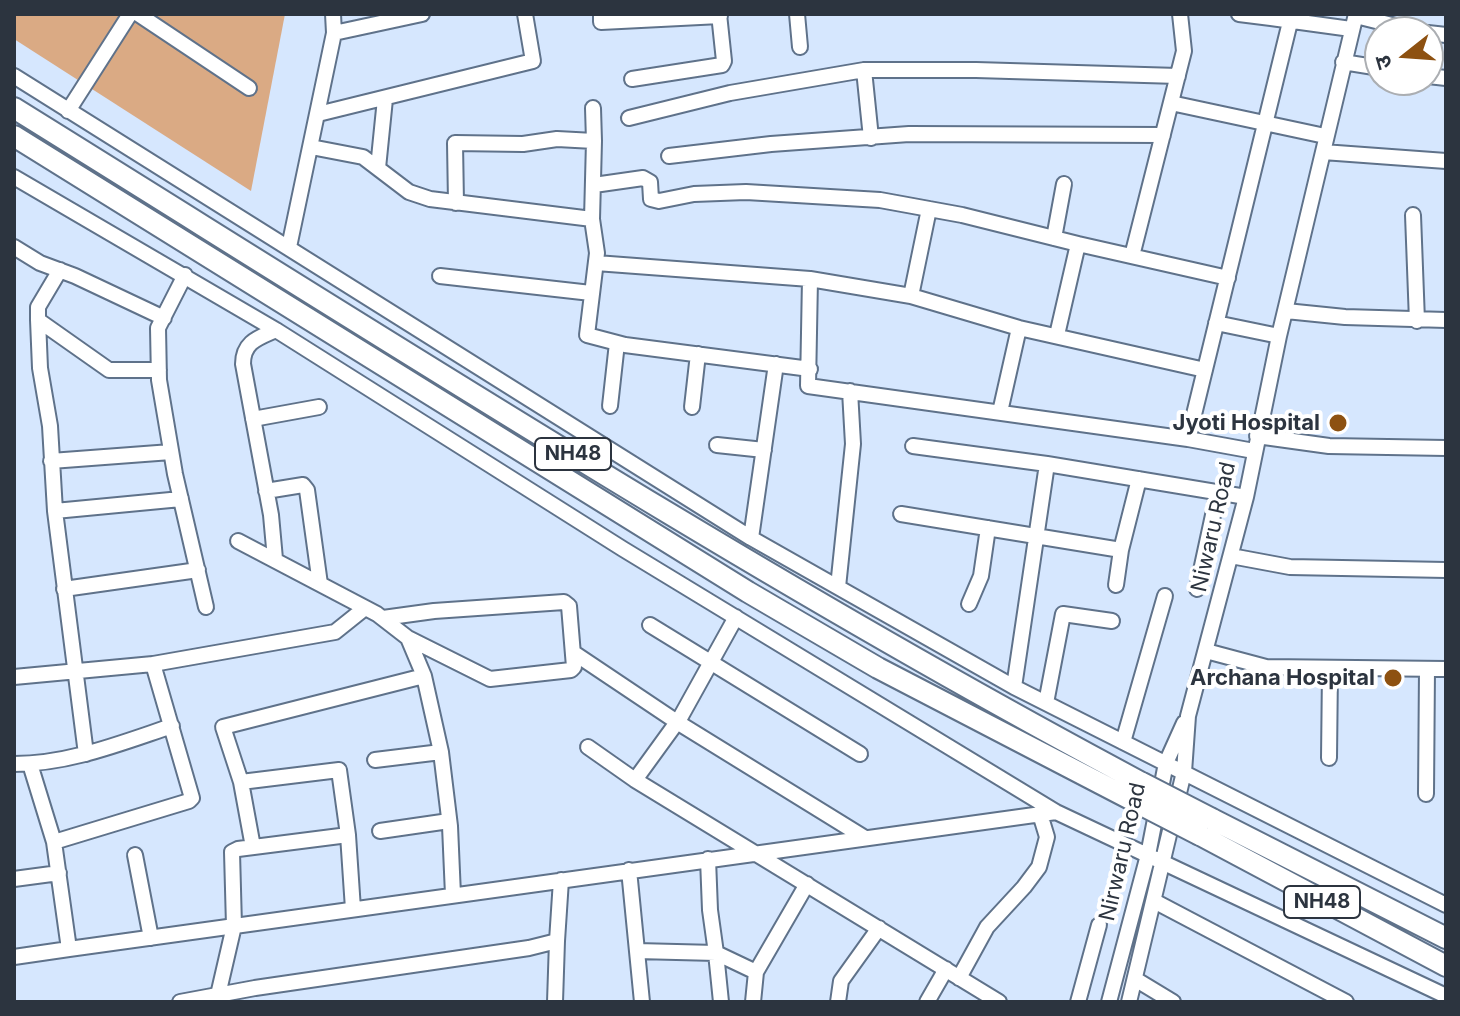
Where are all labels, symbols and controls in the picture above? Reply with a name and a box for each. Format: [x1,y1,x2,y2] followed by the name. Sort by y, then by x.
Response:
[1364,16,1444,96] north arrow
[1369,52,1397,72] text: उ
[1173,410,1320,436] place label: Jyoti Hospital
[1327,412,1349,434] marker: Jyoti Hospital
[535,438,611,470] road number: NH48
[1186,459,1242,595] street label: Niwaru Road
[1190,665,1375,691] place label: Archana Hospital
[1382,667,1404,689] marker: Archana Hospital
[1094,780,1152,924] street label: Nirwaru Road
[1284,886,1360,918] road number: NH48

